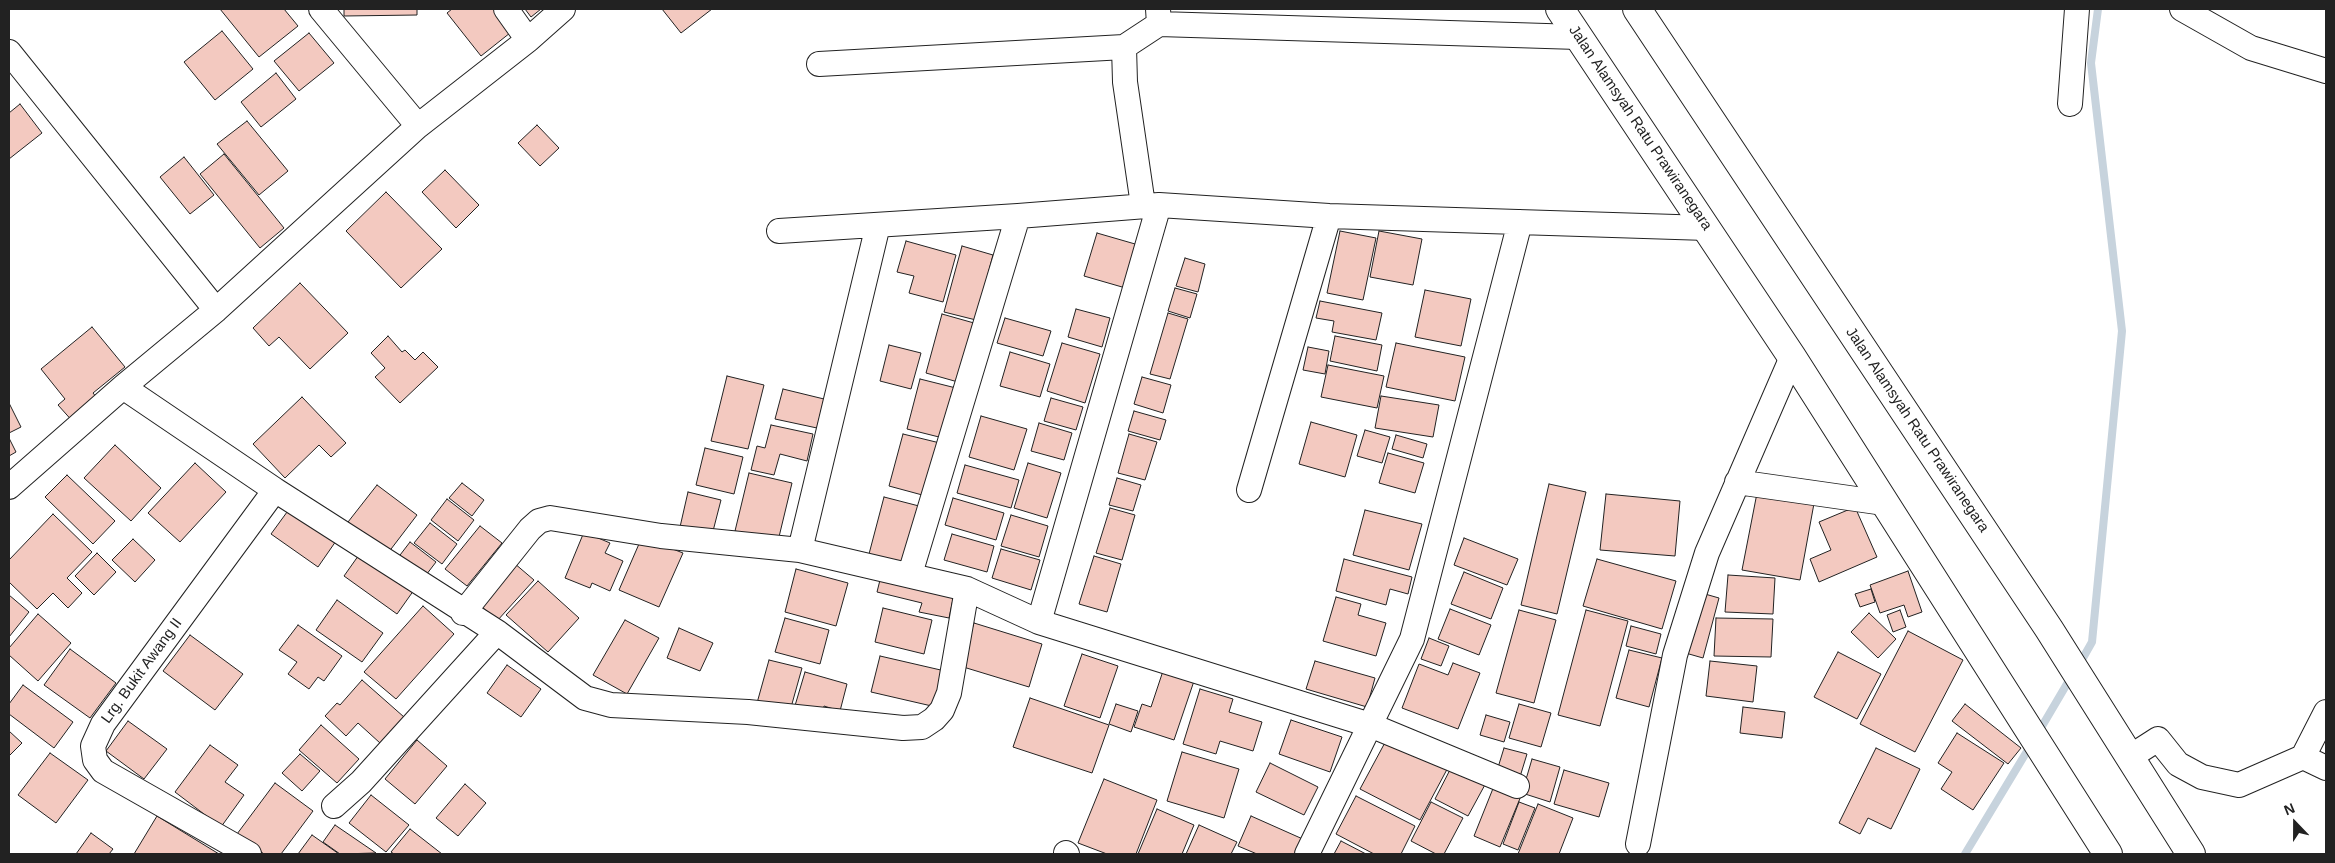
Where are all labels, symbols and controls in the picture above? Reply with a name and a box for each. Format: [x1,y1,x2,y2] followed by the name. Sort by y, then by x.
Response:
[1564,22,1716,234] street label: Jalan Alamsyah Ratu Prawiranegara
[1841,324,1993,536] street label: Jalan Alamsyah Ratu Prawiranegara
[98,615,186,727] street label: Lrg. Bukit Awang II
[2270,798,2320,848] north arrow
[2282,800,2297,818] text: N

